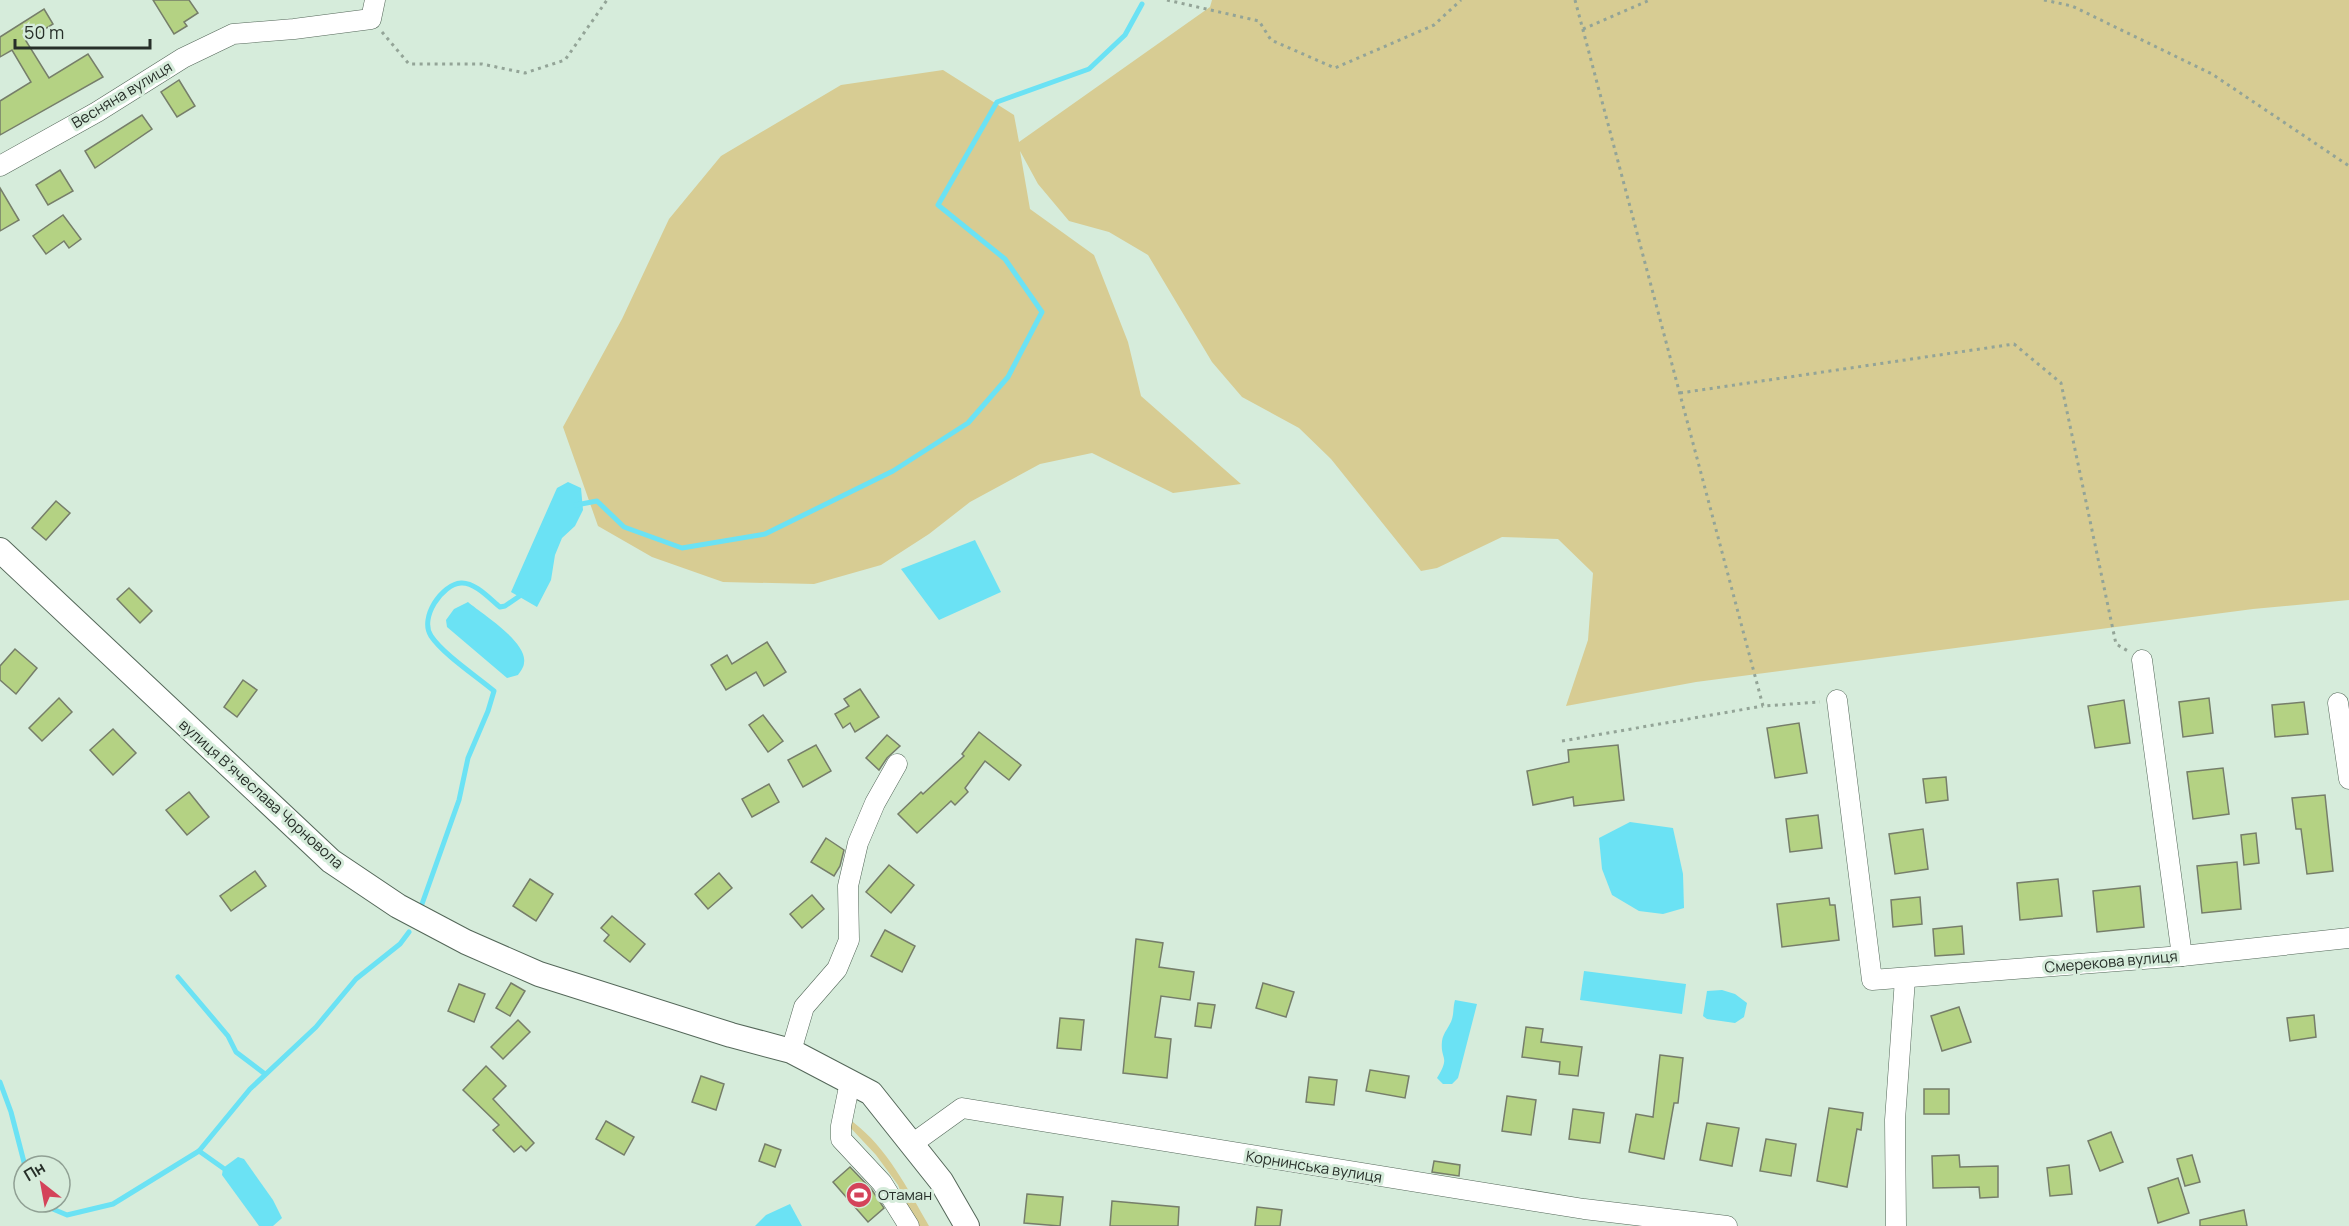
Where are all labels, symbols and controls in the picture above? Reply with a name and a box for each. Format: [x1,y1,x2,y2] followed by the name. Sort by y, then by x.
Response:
[15,12,150,50] scale bar
[24,20,64,44] text: 50 m
[67,56,176,133] street label: Весняна вулиця
[175,714,348,873] street label: вулиця Вʼячеслава Чорновола
[2044,945,2178,978] street label: Смерекова вулиця
[1244,1145,1384,1188] street label: Корнинська вулиця
[12,1154,72,1214] north arrow
[19,1156,49,1186] text: Пн
[844,1180,874,1210] sports icon: Отаман
[878,1184,932,1205] place label: Отаман

